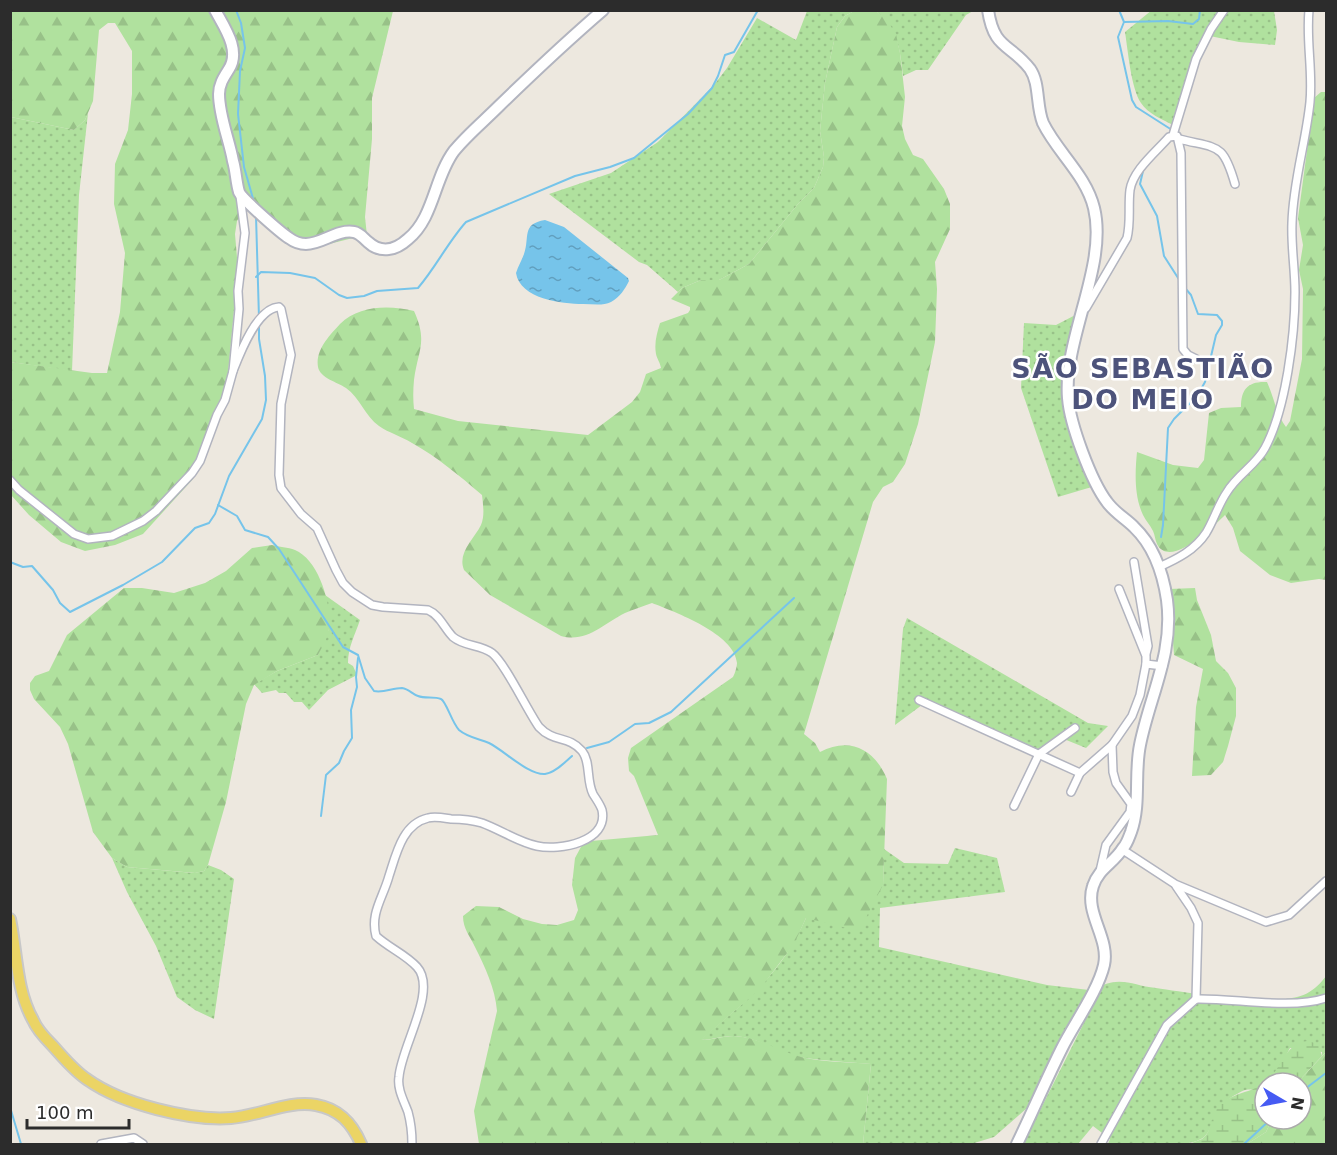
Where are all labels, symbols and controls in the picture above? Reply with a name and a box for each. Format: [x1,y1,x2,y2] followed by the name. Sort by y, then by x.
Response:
[1011,353,1275,415] district label: SÃO SEBASTIÃO DO MEIO
[1253,1071,1313,1131] north arrow
[27,1092,129,1130] scale bar
[1287,1095,1308,1112] text: N
[36,1102,94,1123] text: 100 m

